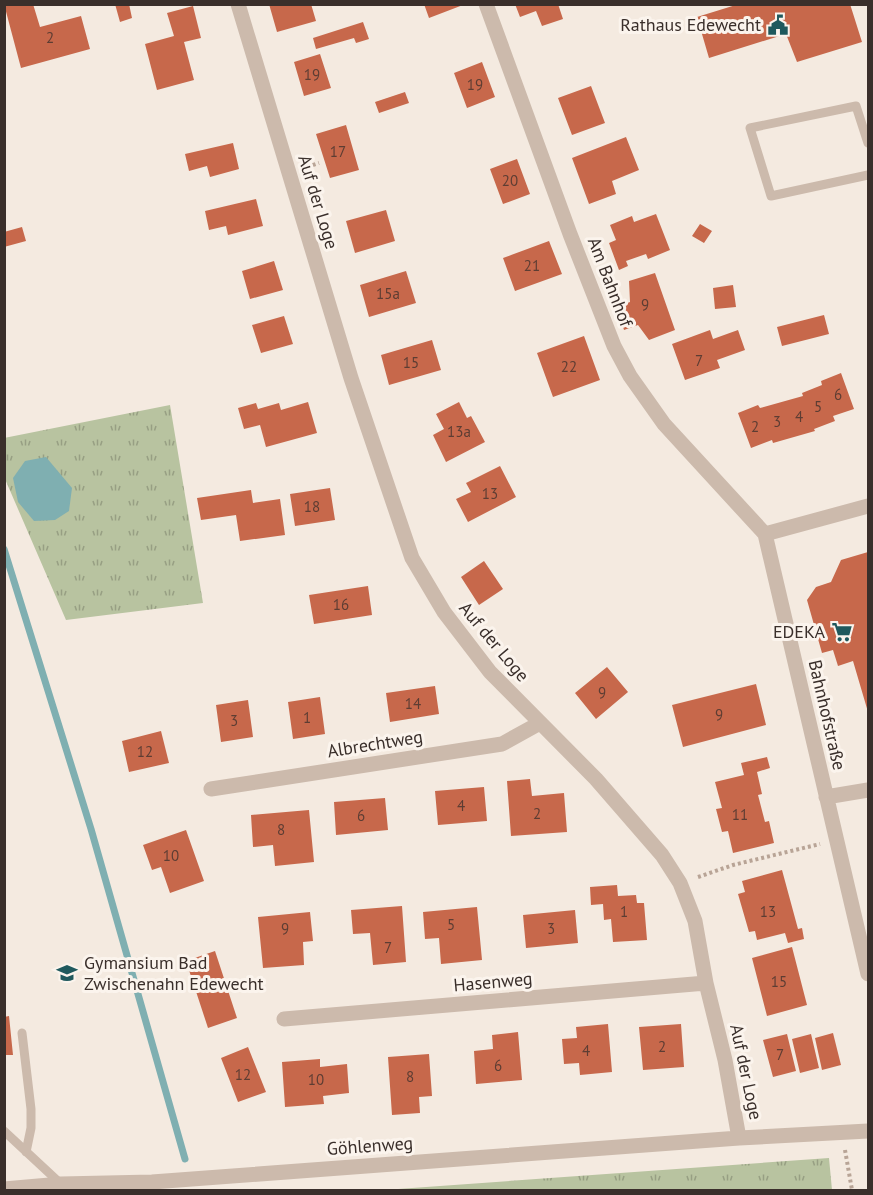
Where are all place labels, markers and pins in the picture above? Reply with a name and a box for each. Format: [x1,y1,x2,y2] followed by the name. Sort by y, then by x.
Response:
[620,13,761,36] place label: Rathaus Edewecht
[766,13,790,37] public building icon: Rathaus Edewecht
[773,620,825,643] place label: EDEKA
[830,620,854,644] supermarket icon: EDEKA
[84,951,264,995] place label: Gymansium Bad Zwischenahn Edewecht
[55,961,79,985] school or university icon: Gymansium Bad Zwischenahn Edewecht

